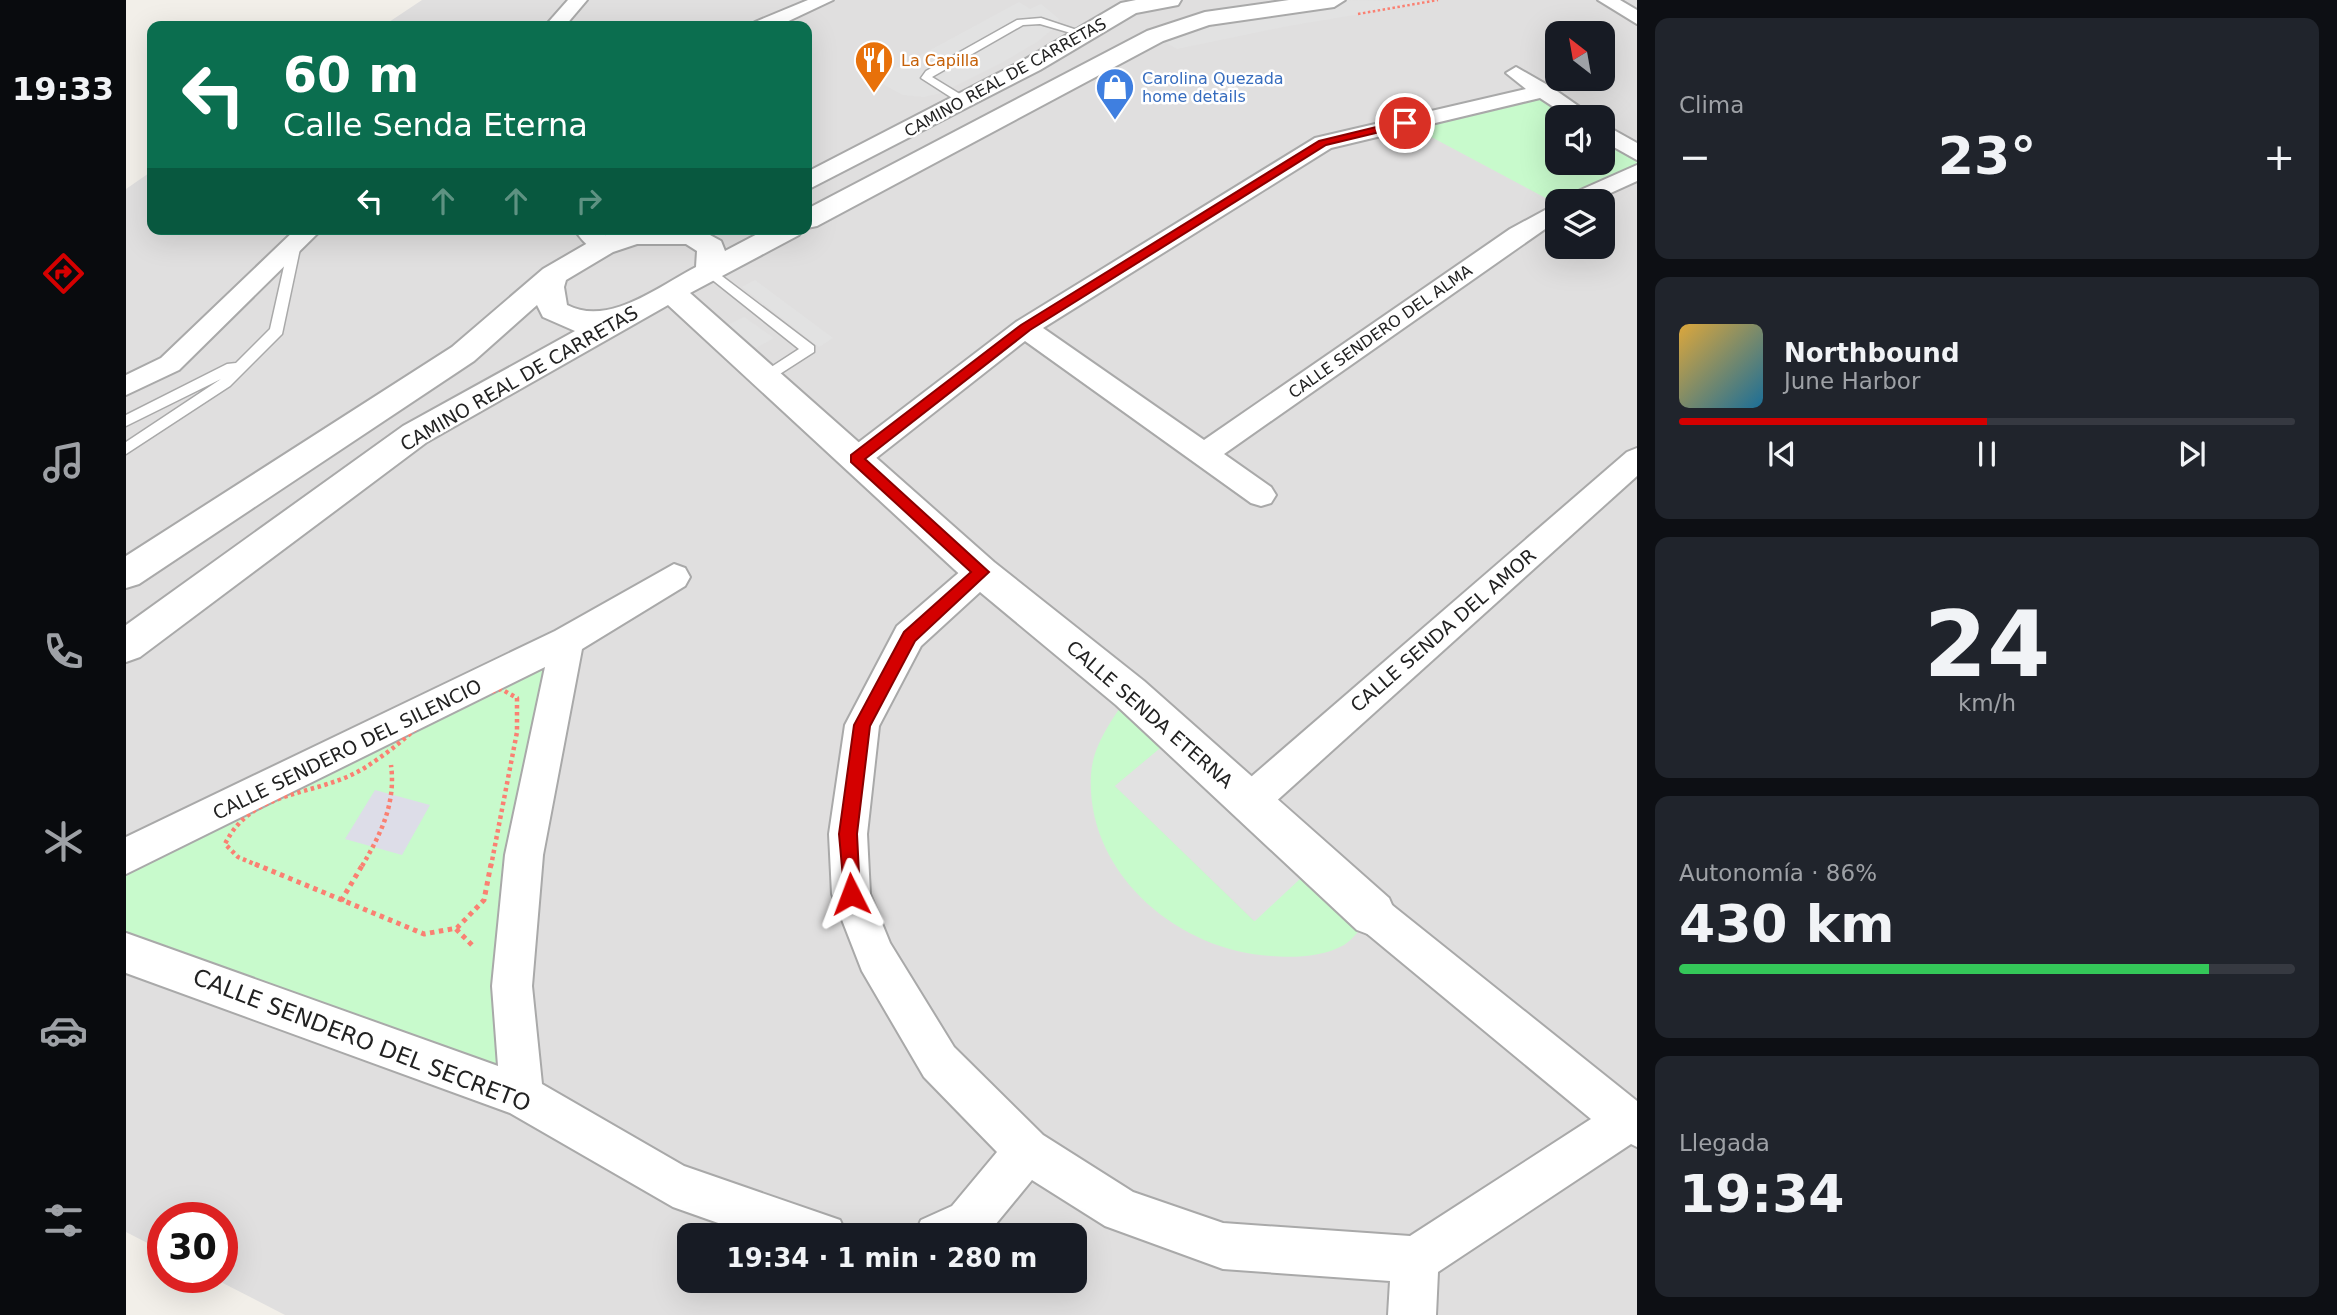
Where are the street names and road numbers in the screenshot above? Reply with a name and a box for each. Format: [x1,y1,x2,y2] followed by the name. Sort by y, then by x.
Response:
[901,14,1110,141] street label: CAMINO REAL DE CARRETAS
[1285,261,1476,402] street label: CALLE SENDERO DEL ALMA
[396,301,642,455] street label: CAMINO REAL DE CARRETAS
[1346,544,1540,716] street label: CALLE SENDA DEL AMOR
[1062,636,1238,792] street label: CALLE SENDA ETERNA
[209,674,485,824] street label: CALLE SENDERO DEL SILENCIO
[190,963,534,1117] street label: CALLE SENDERO DEL SECRETO

